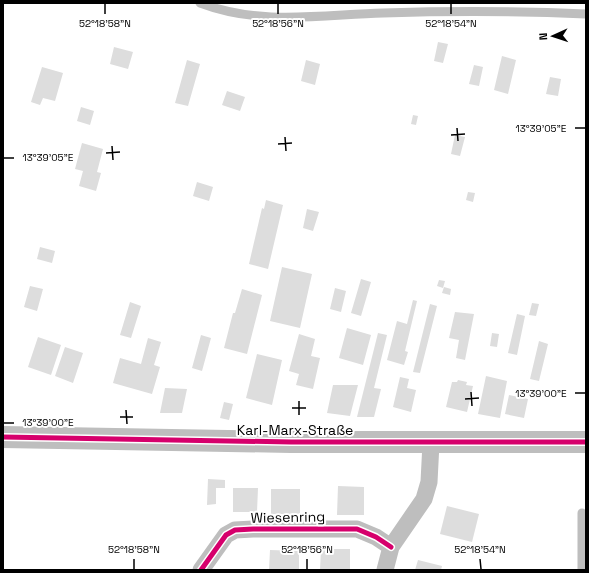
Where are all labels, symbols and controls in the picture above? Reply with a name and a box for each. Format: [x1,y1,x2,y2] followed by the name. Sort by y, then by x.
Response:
[533,16,573,56] north arrow
[79,17,131,30] text: 52°18'58"N
[252,17,304,30] text: 52°18'56"N
[425,17,477,30] text: 52°18'54"N
[536,32,550,41] text: N
[516,122,567,135] text: 13°39'05"E
[23,151,74,164] text: 13°39'05"E
[515,387,567,400] text: 13°39'00"E
[22,416,74,429] text: 13°39'00"E
[237,421,353,439] street label: Karl-Marx-Straße
[251,507,325,527] street label: Wiesenring
[108,543,160,556] text: 52°18'58"N
[281,543,333,556] text: 52°18'56"N
[454,543,506,556] text: 52°18'54"N

